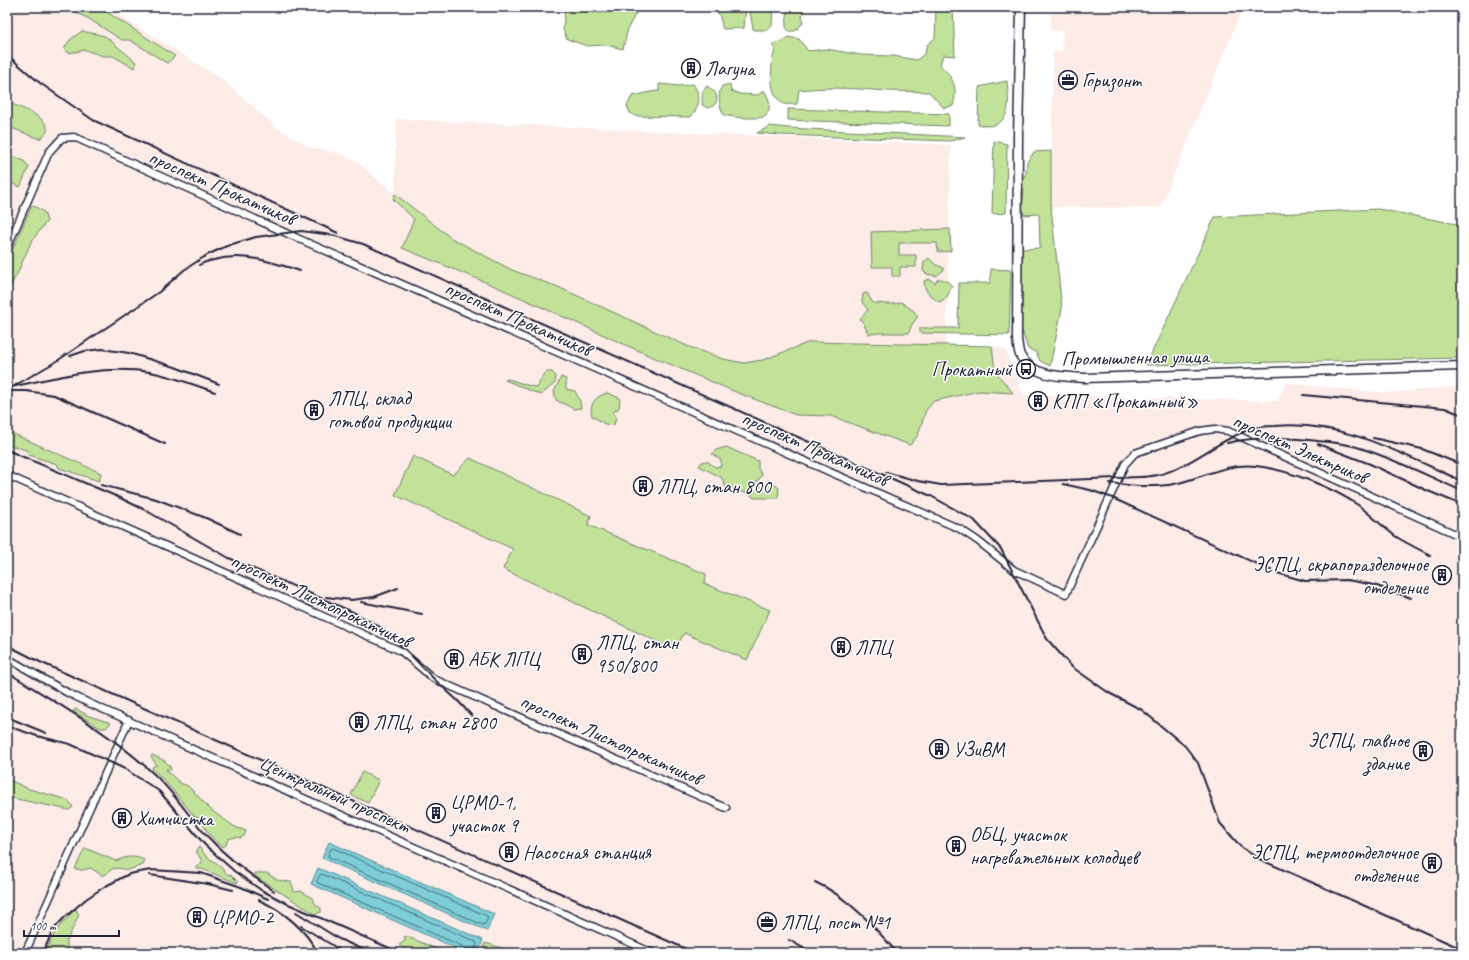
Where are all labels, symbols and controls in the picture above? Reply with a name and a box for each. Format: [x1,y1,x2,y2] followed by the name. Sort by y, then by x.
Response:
[705,56,756,81] place label: Лагуна
[680,57,702,79] building icon: Лагуна
[1082,68,1143,93] place label: Горизонт
[1057,69,1079,91] office icon: Горизонт
[145,144,302,232] street label: проспект Прокатчиков
[441,275,598,363] street label: проспект Прокатчиков
[1061,344,1211,371] street label: Промышленная улица
[932,357,1014,382] place label: Прокатный
[1015,358,1037,380] bus stop icon: Прокатный
[328,386,453,434] place label: ЛПЦ, склад готовой продукции
[1052,389,1198,414] place label: КПП «Прокатный»
[1027,390,1049,412] building icon: КПП «Прокатный»
[303,399,325,421] building icon: ЛПЦ, склад готовой продукции
[738,405,895,493] street label: проспект Прокатчиков
[1229,408,1374,491] street label: проспект Электриков
[657,474,773,499] place label: ЛПЦ, стан 800
[632,475,654,497] building icon: ЛПЦ, стан 800
[227,548,418,655] street label: проспект Листопрокатчиков
[1253,552,1429,600] place label: ЭСПЦ, скрапоразделочное отделение
[1431,564,1453,586] building icon: ЭСПЦ, скрапоразделочное отделение
[596,630,680,678] place label: ЛПЦ, стан 950/800
[855,635,894,660] place label: ЛПЦ
[830,636,852,658] building icon: ЛПЦ
[571,643,593,665] building icon: ЛПЦ, стан 950/800
[468,647,542,672] place label: АБК ЛПЦ
[443,648,465,670] building icon: АБК ЛПЦ
[516,688,709,792] street label: проспект Листопрокатчиков
[373,710,498,735] place label: ЛПЦ, стан 2800
[348,711,370,733] building icon: ЛПЦ, стан 2800
[1308,728,1410,777] place label: ЭСПЦ, главное здание
[953,737,1006,762] place label: УЗиВМ
[928,738,950,760] building icon: УЗиВМ
[1412,740,1434,762] building icon: ЭСПЦ, главное здание
[255,750,415,839] street label: Центральный проспект
[449,790,520,838] place label: ЦРМО-1, участок 9
[425,802,447,824] building icon: ЦРМО-1, участок 9
[136,806,215,831] place label: Химчистка
[111,807,133,829] building icon: Химчистка
[970,822,1142,870] place label: ОБЦ, участок нагревательных колодцев
[945,835,967,857] building icon: ОБЦ, участок нагревательных колодцев
[523,840,652,865] place label: Насосная станция
[1251,840,1419,888] place label: ЭСПЦ, термоотделочное отделение
[498,841,520,863] building icon: Насосная станция
[1421,852,1443,874] building icon: ЭСПЦ, термоотделочное отделение
[211,905,275,930] place label: ЦРМО-2
[186,906,208,928] building icon: ЦРМО-2
[781,910,891,935] place label: ЛПЦ, пост №1
[756,911,778,933] office icon: ЛПЦ, пост №1
[24,912,119,938] scale bar
[30,918,57,934] text: 100 m

